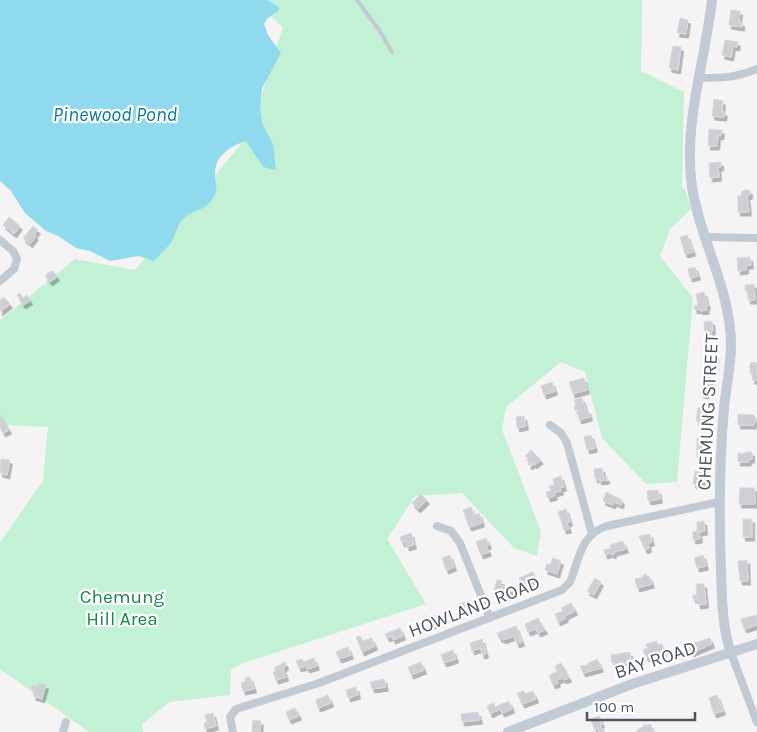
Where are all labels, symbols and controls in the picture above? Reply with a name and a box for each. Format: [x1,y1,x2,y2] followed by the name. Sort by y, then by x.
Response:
[53,103,178,126] water label: Pinewood Pond
[693,333,723,491] street label: CHEMUNG STREET
[405,572,543,642] street label: HOWLAND ROAD
[80,586,164,630] park label: Chemung Hill Area
[612,636,699,683] street label: BAY ROAD
[587,690,694,722] scale bar
[594,698,634,716] text: 100 m

